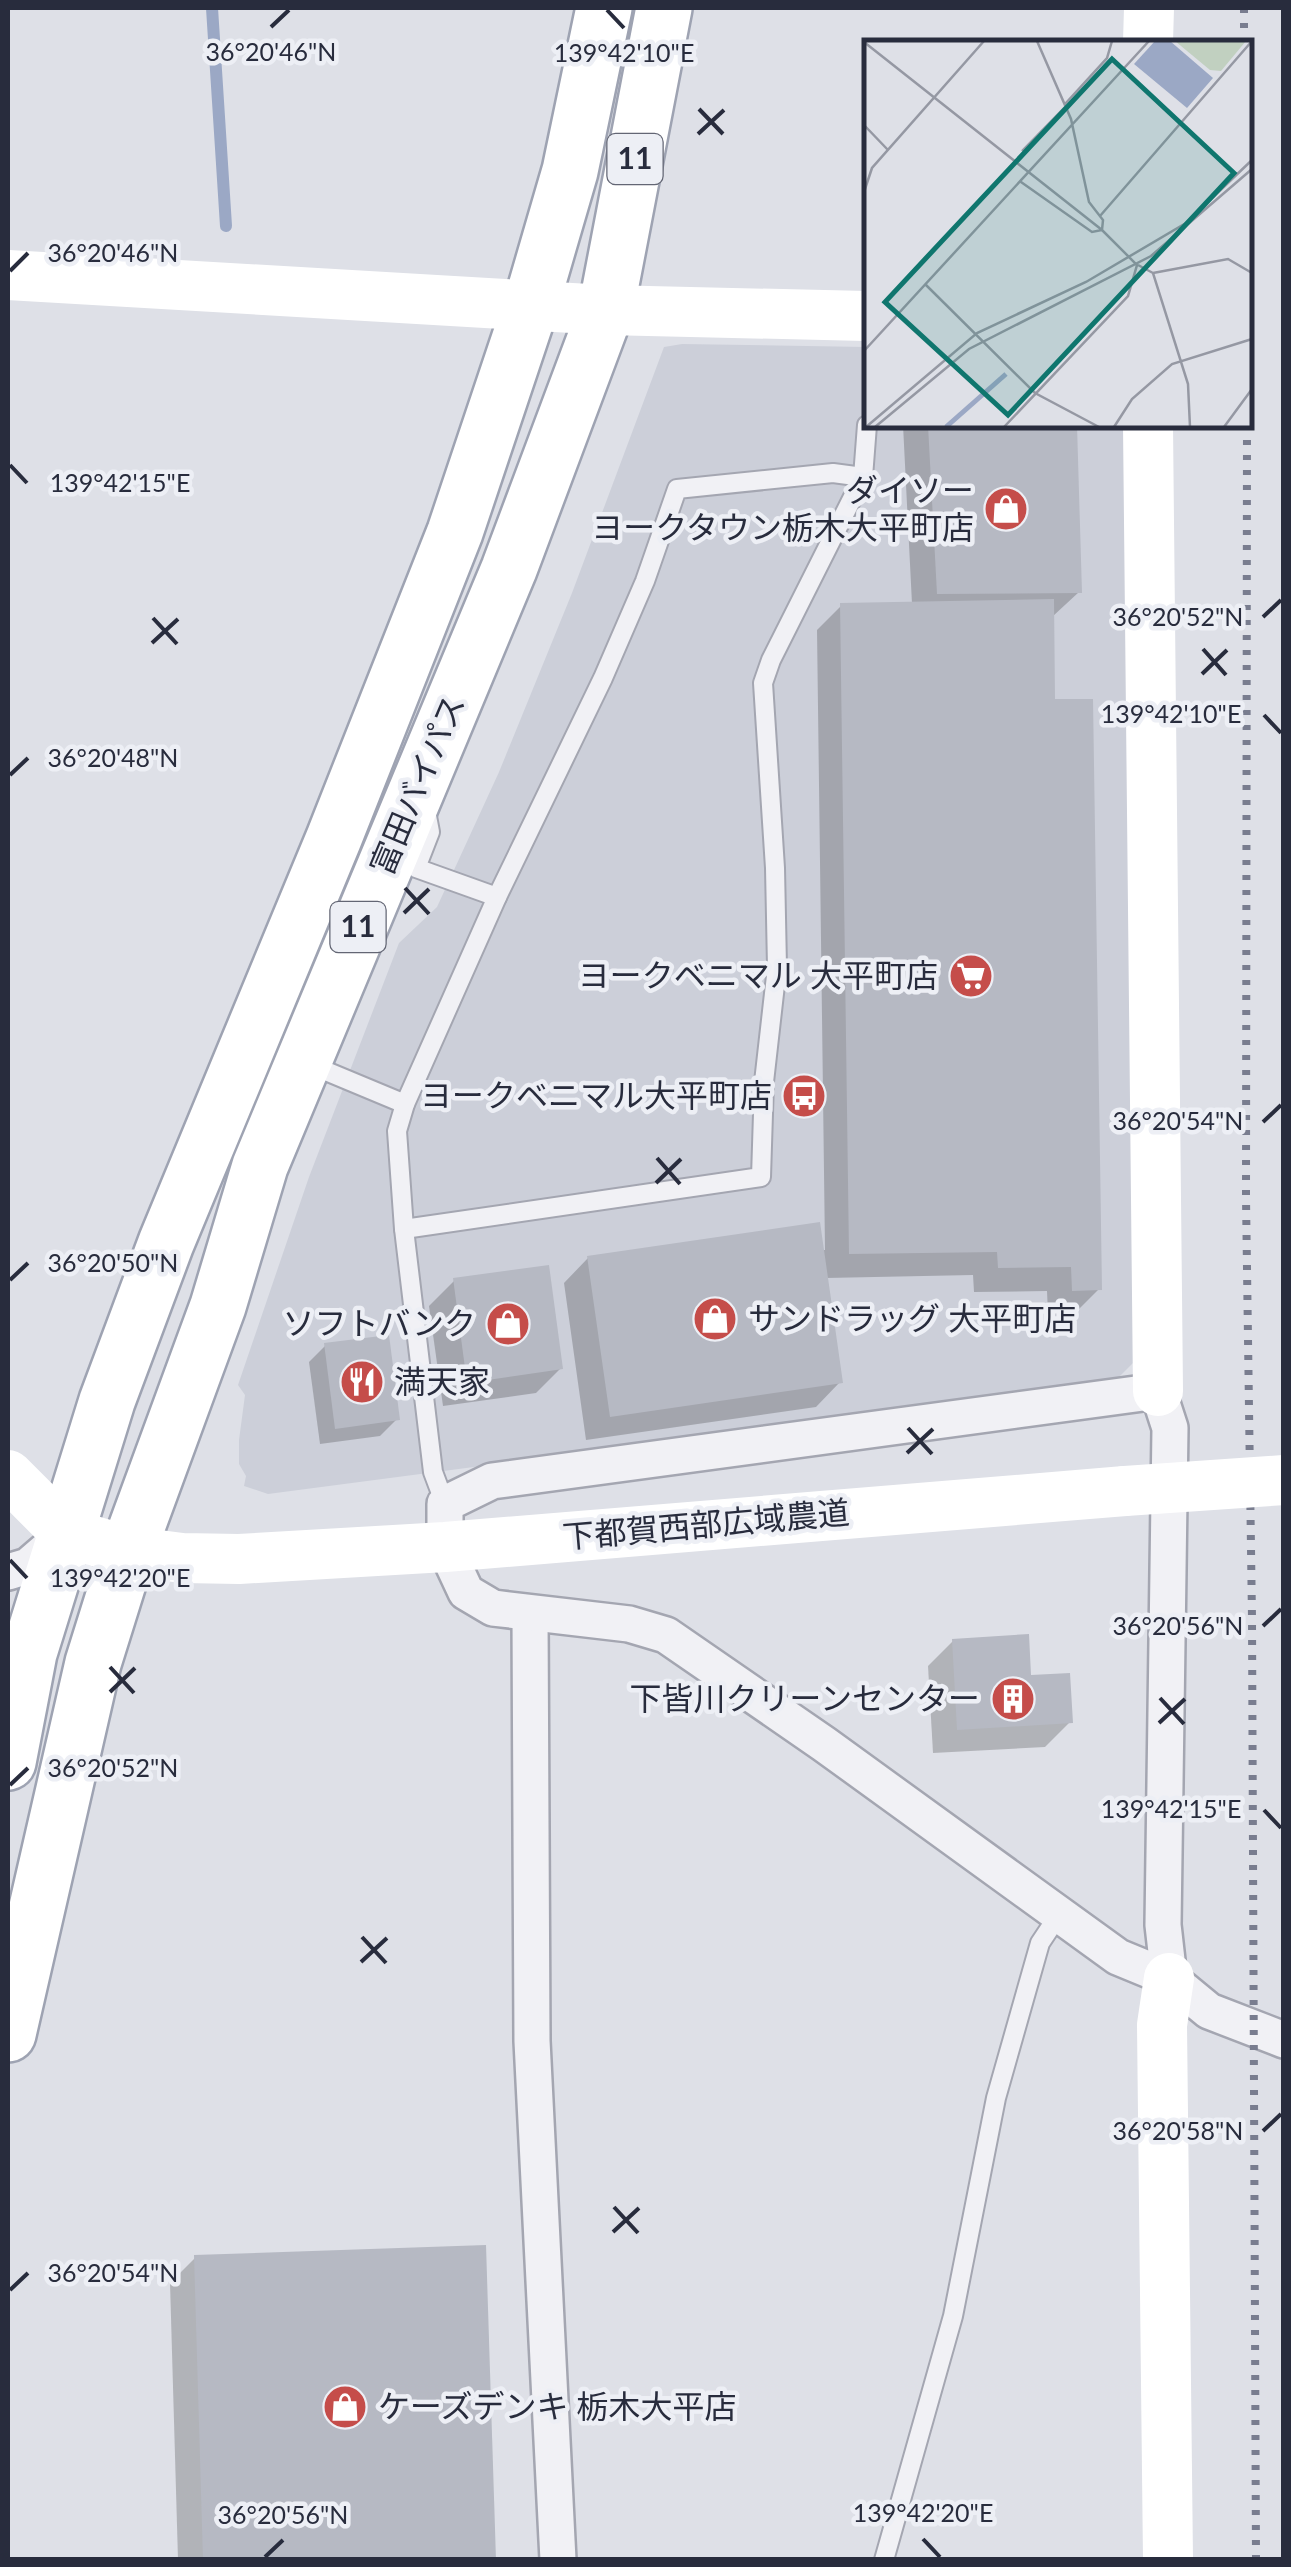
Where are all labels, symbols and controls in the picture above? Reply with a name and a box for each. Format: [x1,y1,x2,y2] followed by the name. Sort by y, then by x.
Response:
[206,36,336,66] text: 36°20'46"N
[554,37,694,67] text: 139°42'10"E
[864,40,1251,428] inset map
[608,134,662,184] road number: 11
[48,237,178,267] text: 36°20'46"N
[50,467,190,497] text: 139°42'15"E
[591,470,974,546] place label: ダイソー ヨークタウン栃木大平町店
[983,486,1029,532] shop icon: ダイソー ヨークタウン栃木大平町店
[1113,601,1243,631] text: 36°20'52"N
[361,689,472,880] street label: 富田バイパス
[1101,698,1241,728] text: 139°42'10"E
[48,742,178,772] text: 36°20'48"N
[330,902,386,952] road number: 11
[948,953,994,999] supermarket icon: ヨークベニマル 大平町店
[578,955,938,994] place label: ヨークベニマル 大平町店
[781,1073,827,1119] bus stop icon: ヨークベニマル大平町店
[420,1075,772,1114] place label: ヨークベニマル大平町店
[1113,1105,1243,1135] text: 36°20'54"N
[48,1247,178,1277] text: 36°20'50"N
[692,1296,738,1342] shop icon: サンドラッグ 大平町店
[748,1298,1076,1337] place label: サンドラッグ 大平町店
[485,1301,531,1347] shop icon: ソフトバンク
[282,1303,476,1342] place label: ソフトバンク
[339,1359,385,1405] restaurant icon: 満天家
[394,1361,490,1400] place label: 満天家
[561,1492,851,1555] street label: 下都賀西部広域農道
[50,1562,190,1592] text: 139°42'20"E
[1113,1610,1243,1640] text: 36°20'56"N
[990,1676,1036,1722] building icon: 下皆川クリーンセンター
[630,1678,980,1717] place label: 下皆川クリーンセンター
[48,1752,178,1782] text: 36°20'52"N
[1101,1793,1241,1823] text: 139°42'15"E
[1113,2115,1243,2145] text: 36°20'58"N
[48,2257,178,2287] text: 36°20'54"N
[322,2384,368,2430] shop icon: ケーズデンキ 栃木大平店
[378,2386,737,2425] place label: ケーズデンキ 栃木大平店
[853,2497,993,2527] text: 139°42'20"E
[218,2499,348,2529] text: 36°20'56"N

